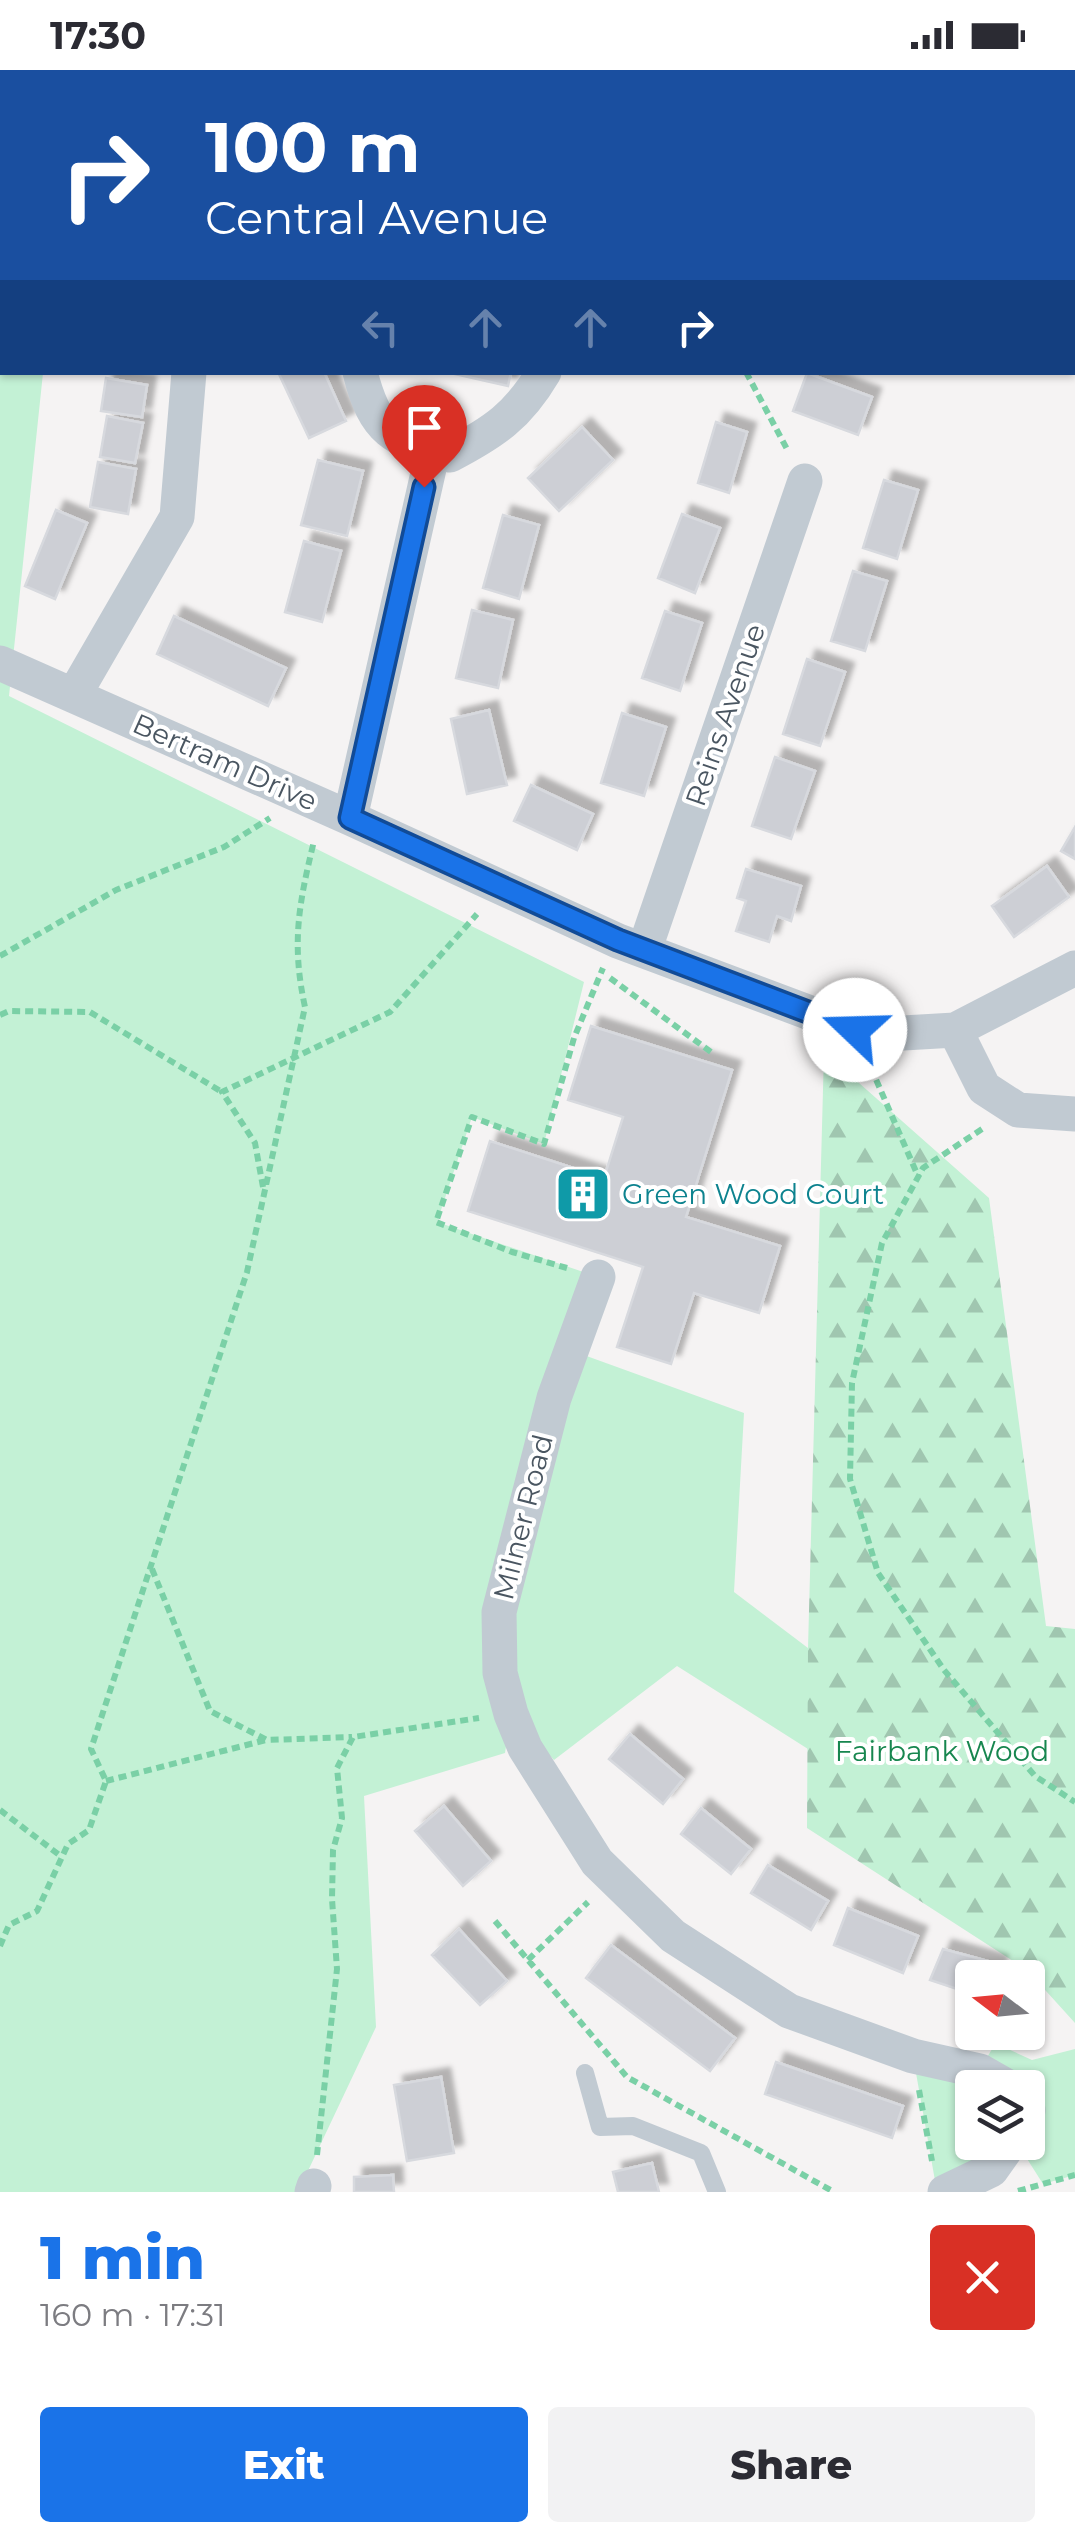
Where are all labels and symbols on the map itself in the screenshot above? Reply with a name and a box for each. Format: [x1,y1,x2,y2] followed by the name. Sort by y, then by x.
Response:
[382,385,467,488] pin
[678,620,772,810] street label: Reins Avenue
[128,706,322,818] street label: Bertram Drive
[803,978,907,1082] position arrow
[553,1164,613,1224] building icon: Green Wood Court
[622,1177,884,1211] place label: Green Wood Court
[486,1431,560,1603] street label: Milner Road
[835,1734,1049,1768] park label: Fairbank Wood
[955,1960,1045,2050] north arrow

